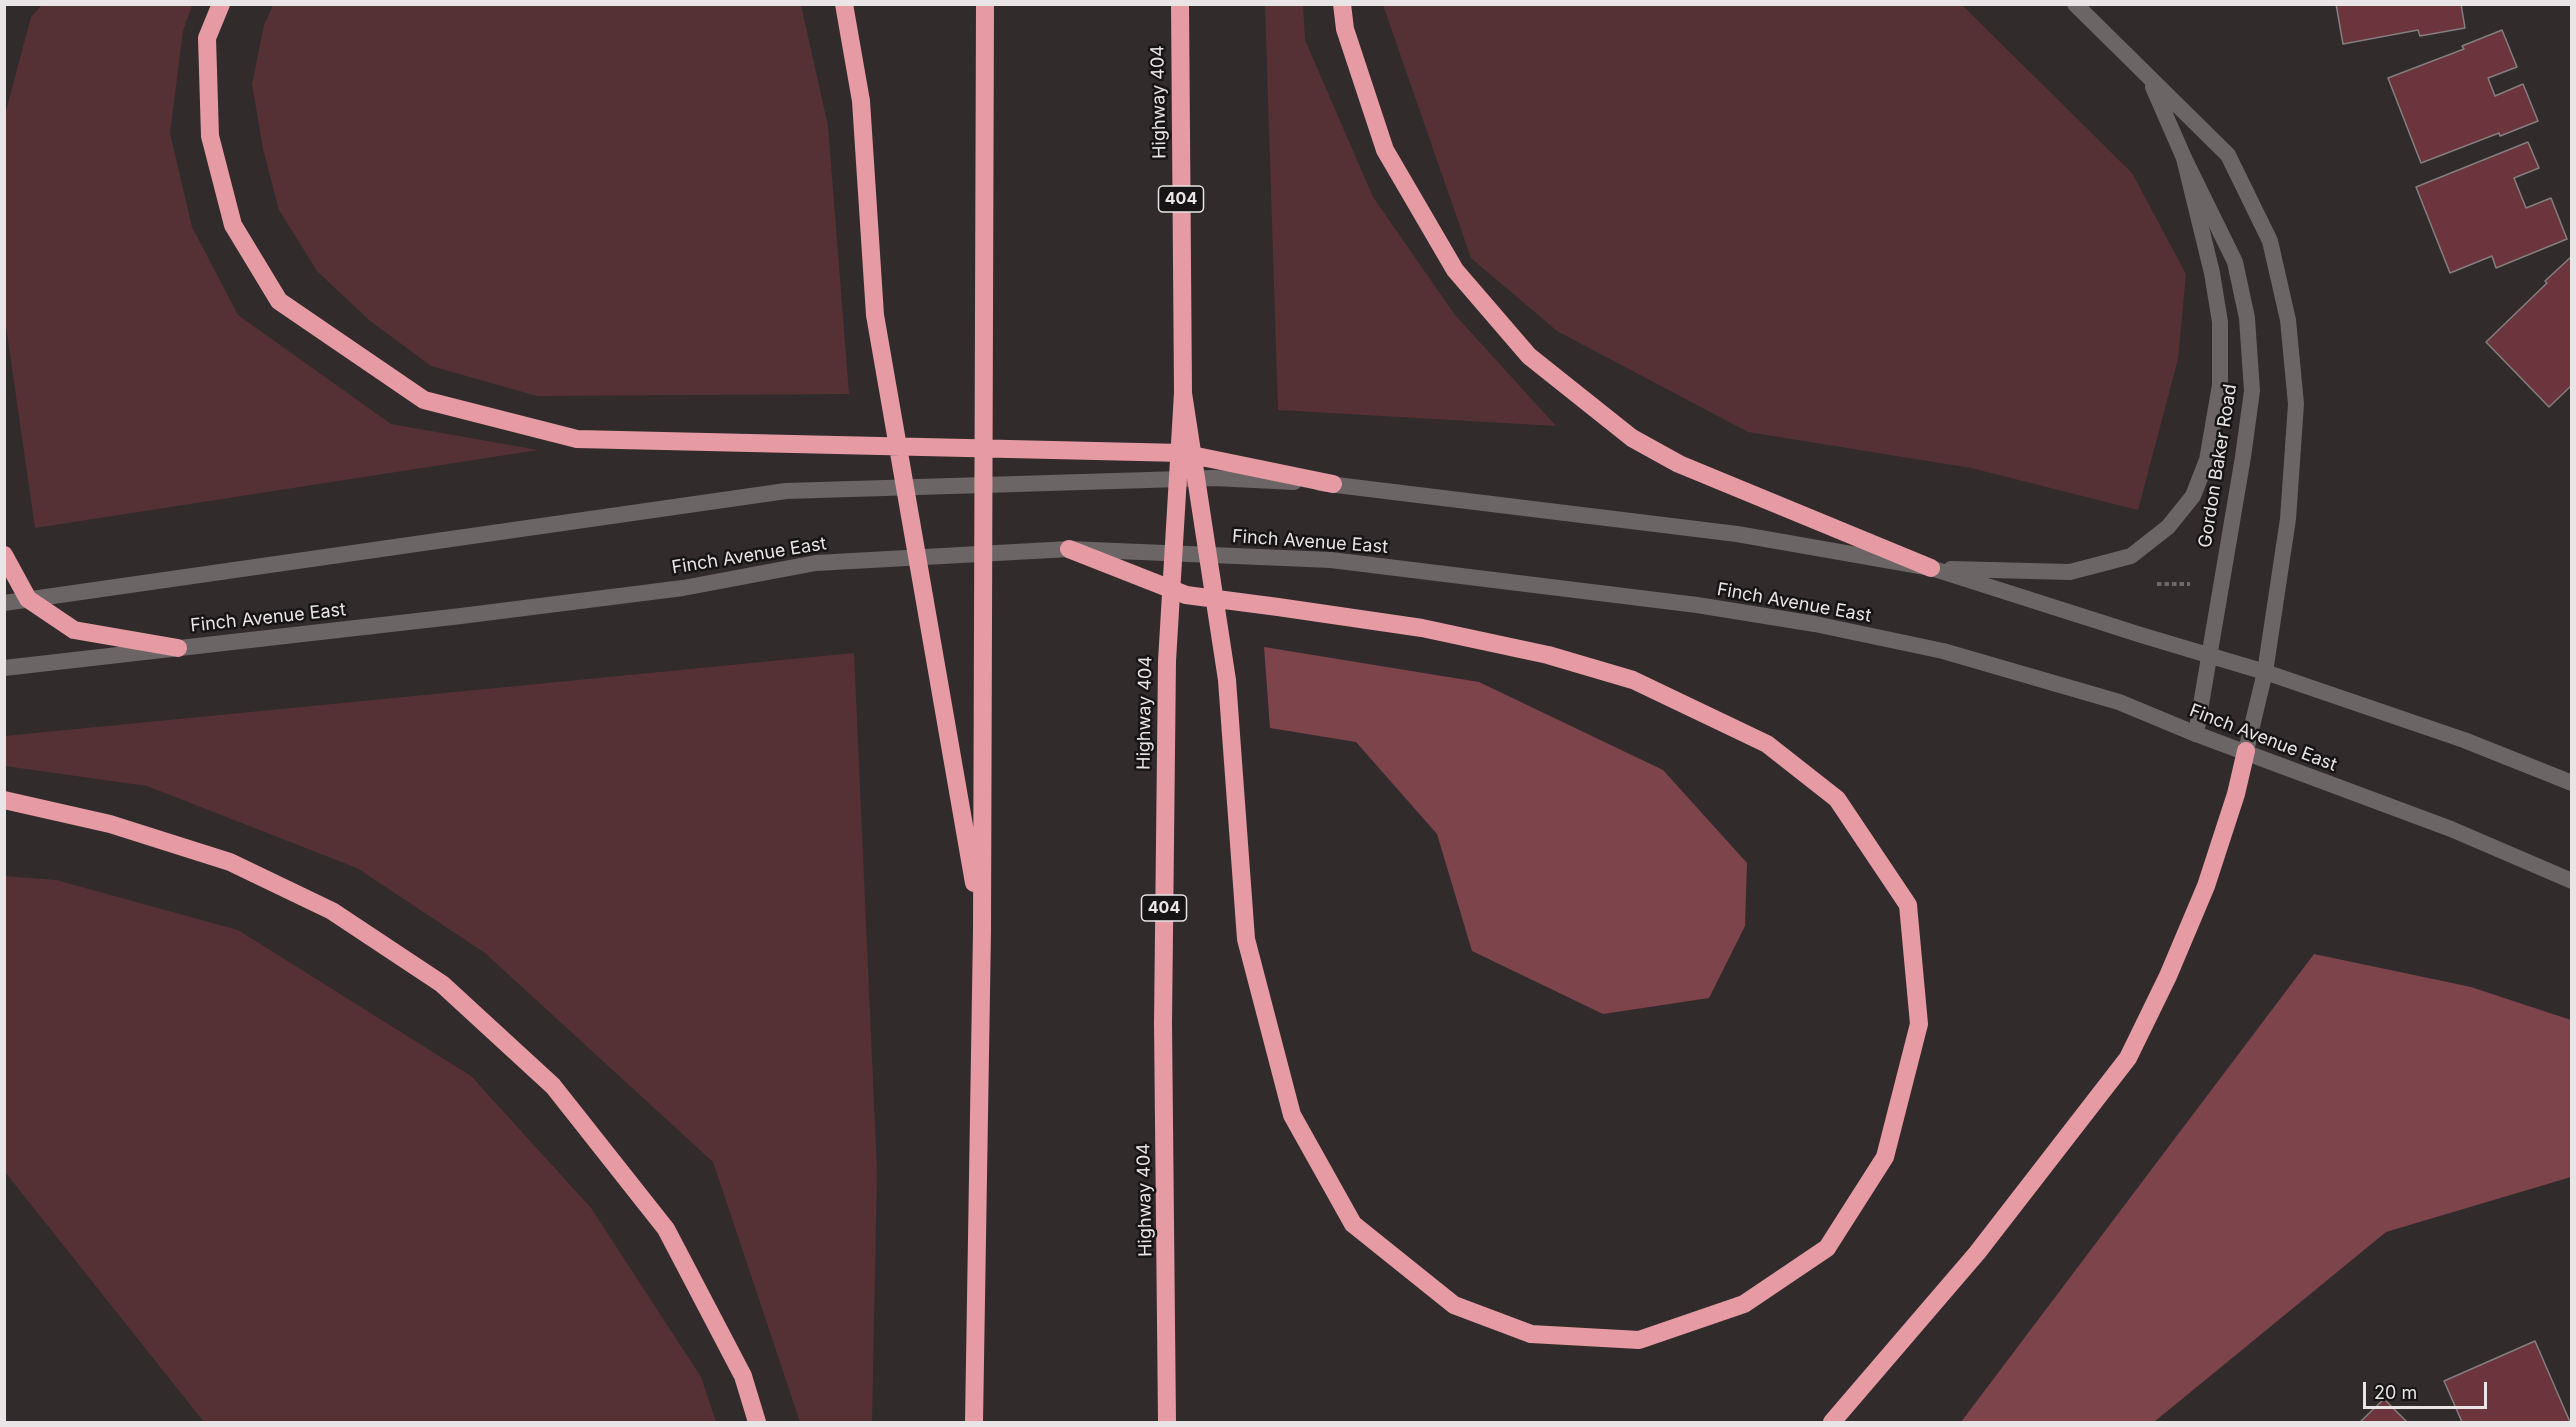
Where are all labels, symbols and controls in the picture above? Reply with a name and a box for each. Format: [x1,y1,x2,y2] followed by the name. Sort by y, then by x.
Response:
[1147,45,1171,159] street label: Highway 404
[1158,186,1204,212] road number: 404
[2194,383,2242,549] street label: Gordon Baker Road
[1231,526,1389,558] street label: Finch Avenue East
[670,533,828,579] street label: Finch Avenue East
[1715,579,1873,627] street label: Finch Avenue East
[189,599,347,637] street label: Finch Avenue East
[1133,656,1157,770] street label: Highway 404
[2186,700,2340,776] street label: Finch Avenue East
[1142,895,1186,921] road number: 404
[1133,1143,1157,1257] street label: Highway 404
[2366,1370,2490,1408] scale bar
[2374,1382,2417,1403] text: 20 m

